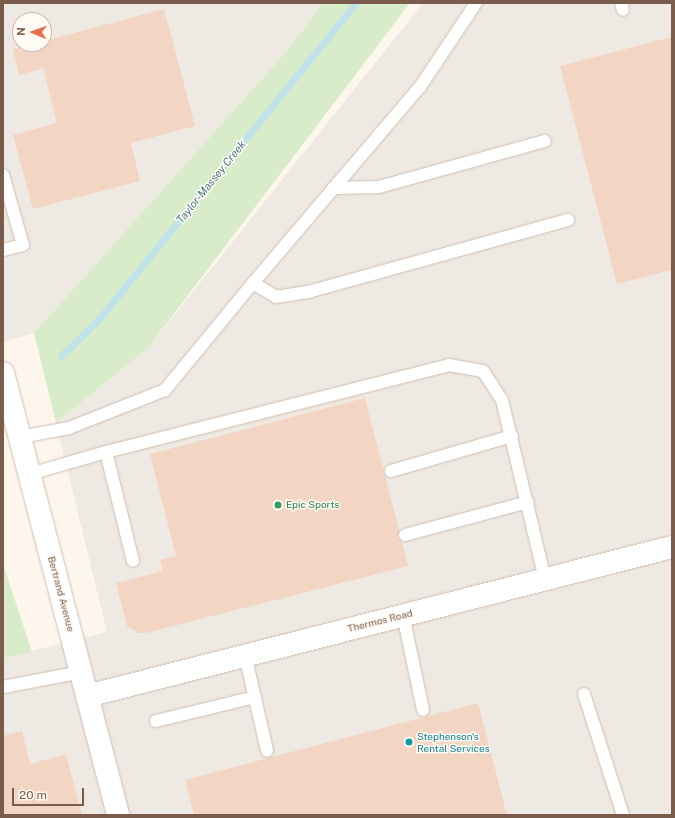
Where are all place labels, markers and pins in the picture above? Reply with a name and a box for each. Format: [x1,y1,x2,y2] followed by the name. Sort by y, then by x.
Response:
[286,499,339,511] place label: Epic Sports
[273,500,283,510] marker: Epic Sports
[417,730,490,754] place label: Stephenson's Rental Services
[404,737,414,747] marker: Stephenson's Rental Services

